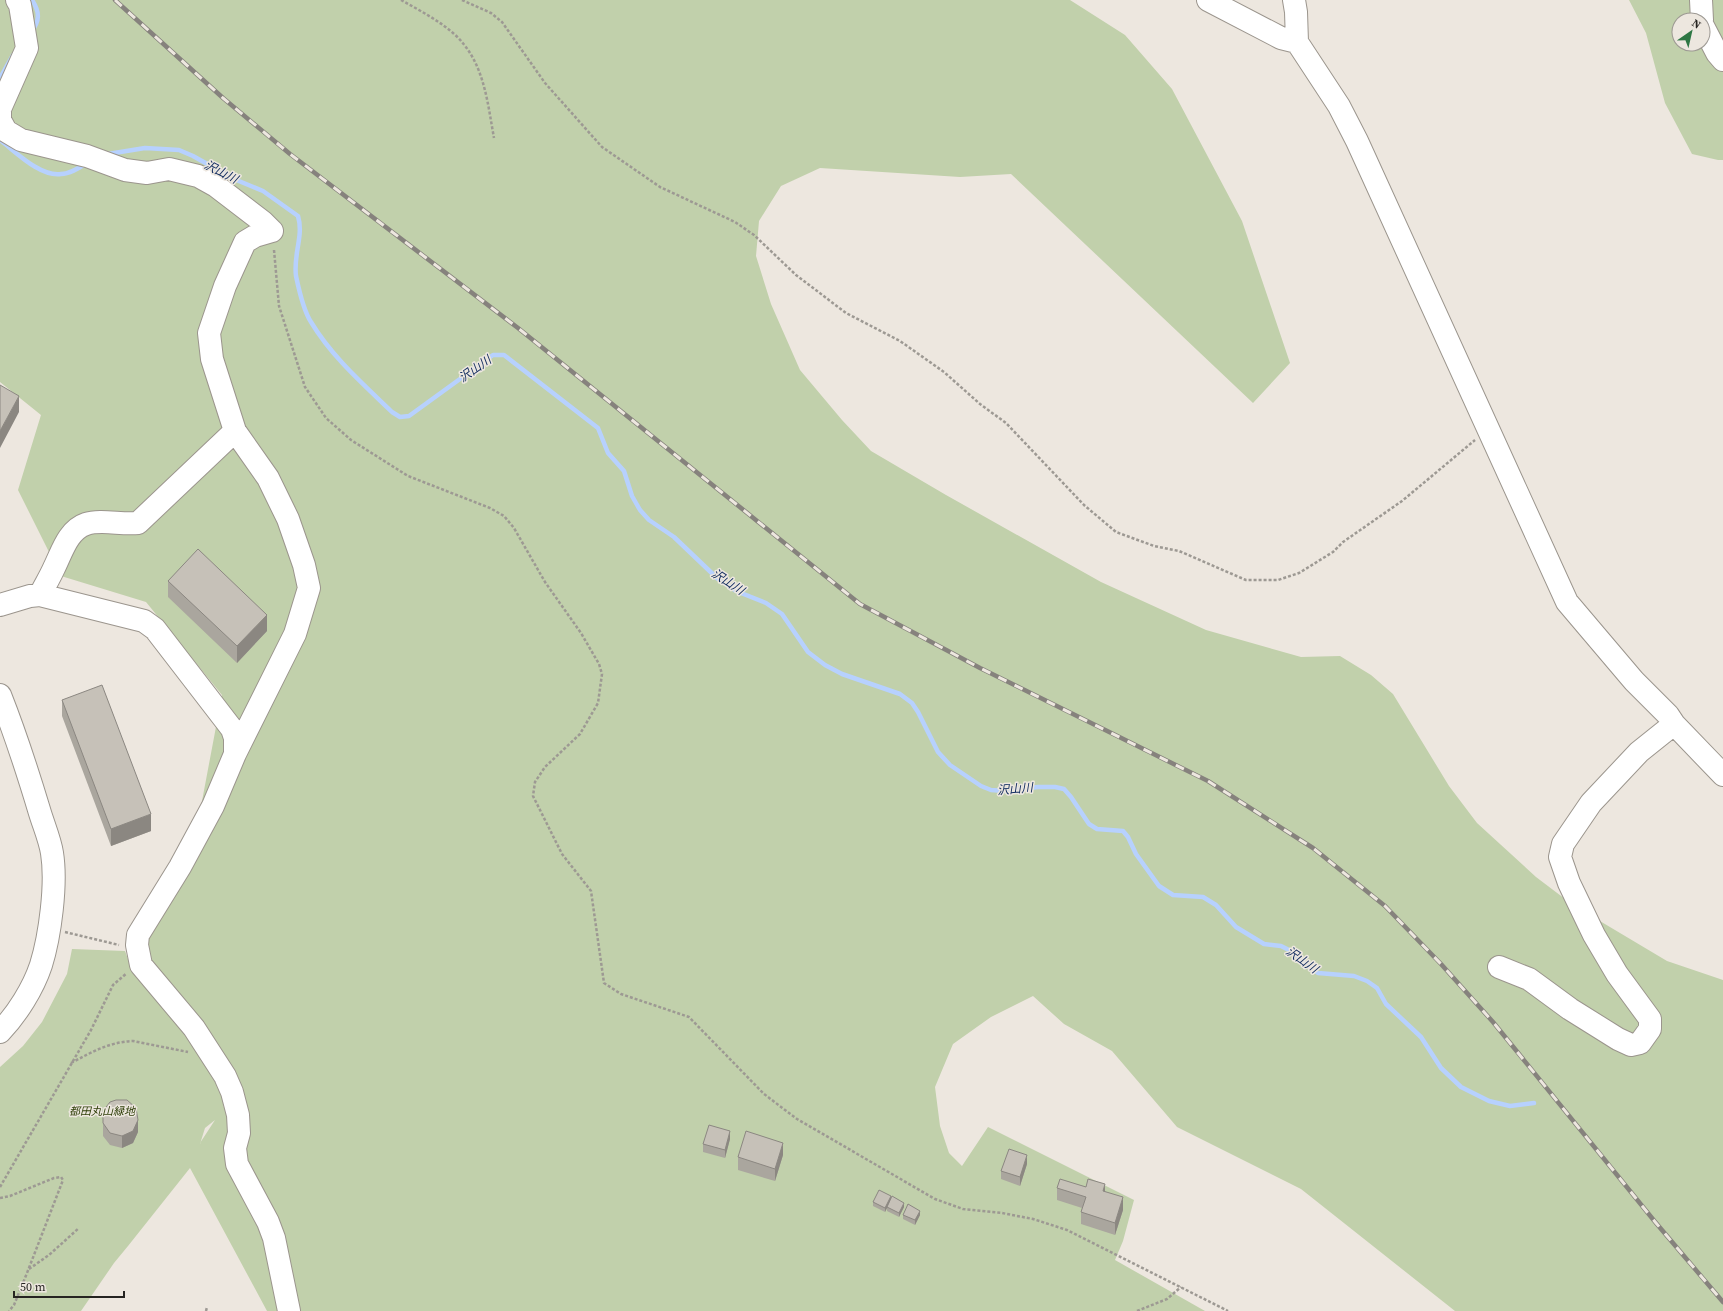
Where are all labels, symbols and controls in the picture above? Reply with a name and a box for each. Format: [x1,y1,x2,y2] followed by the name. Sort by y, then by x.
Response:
[1671,12,1711,52] north arrow
[1689,16,1704,33] text: N
[201,157,242,188] water label: 沢山川
[456,351,496,386] water label: 沢山川
[709,565,749,600] water label: 沢山川
[996,779,1036,799] water label: 沢山川
[1283,943,1323,978] water label: 沢山川
[69,1104,136,1119] park label: 都田丸山緑地
[14,1273,124,1299] scale bar
[20,1279,46,1295] text: 50 m

